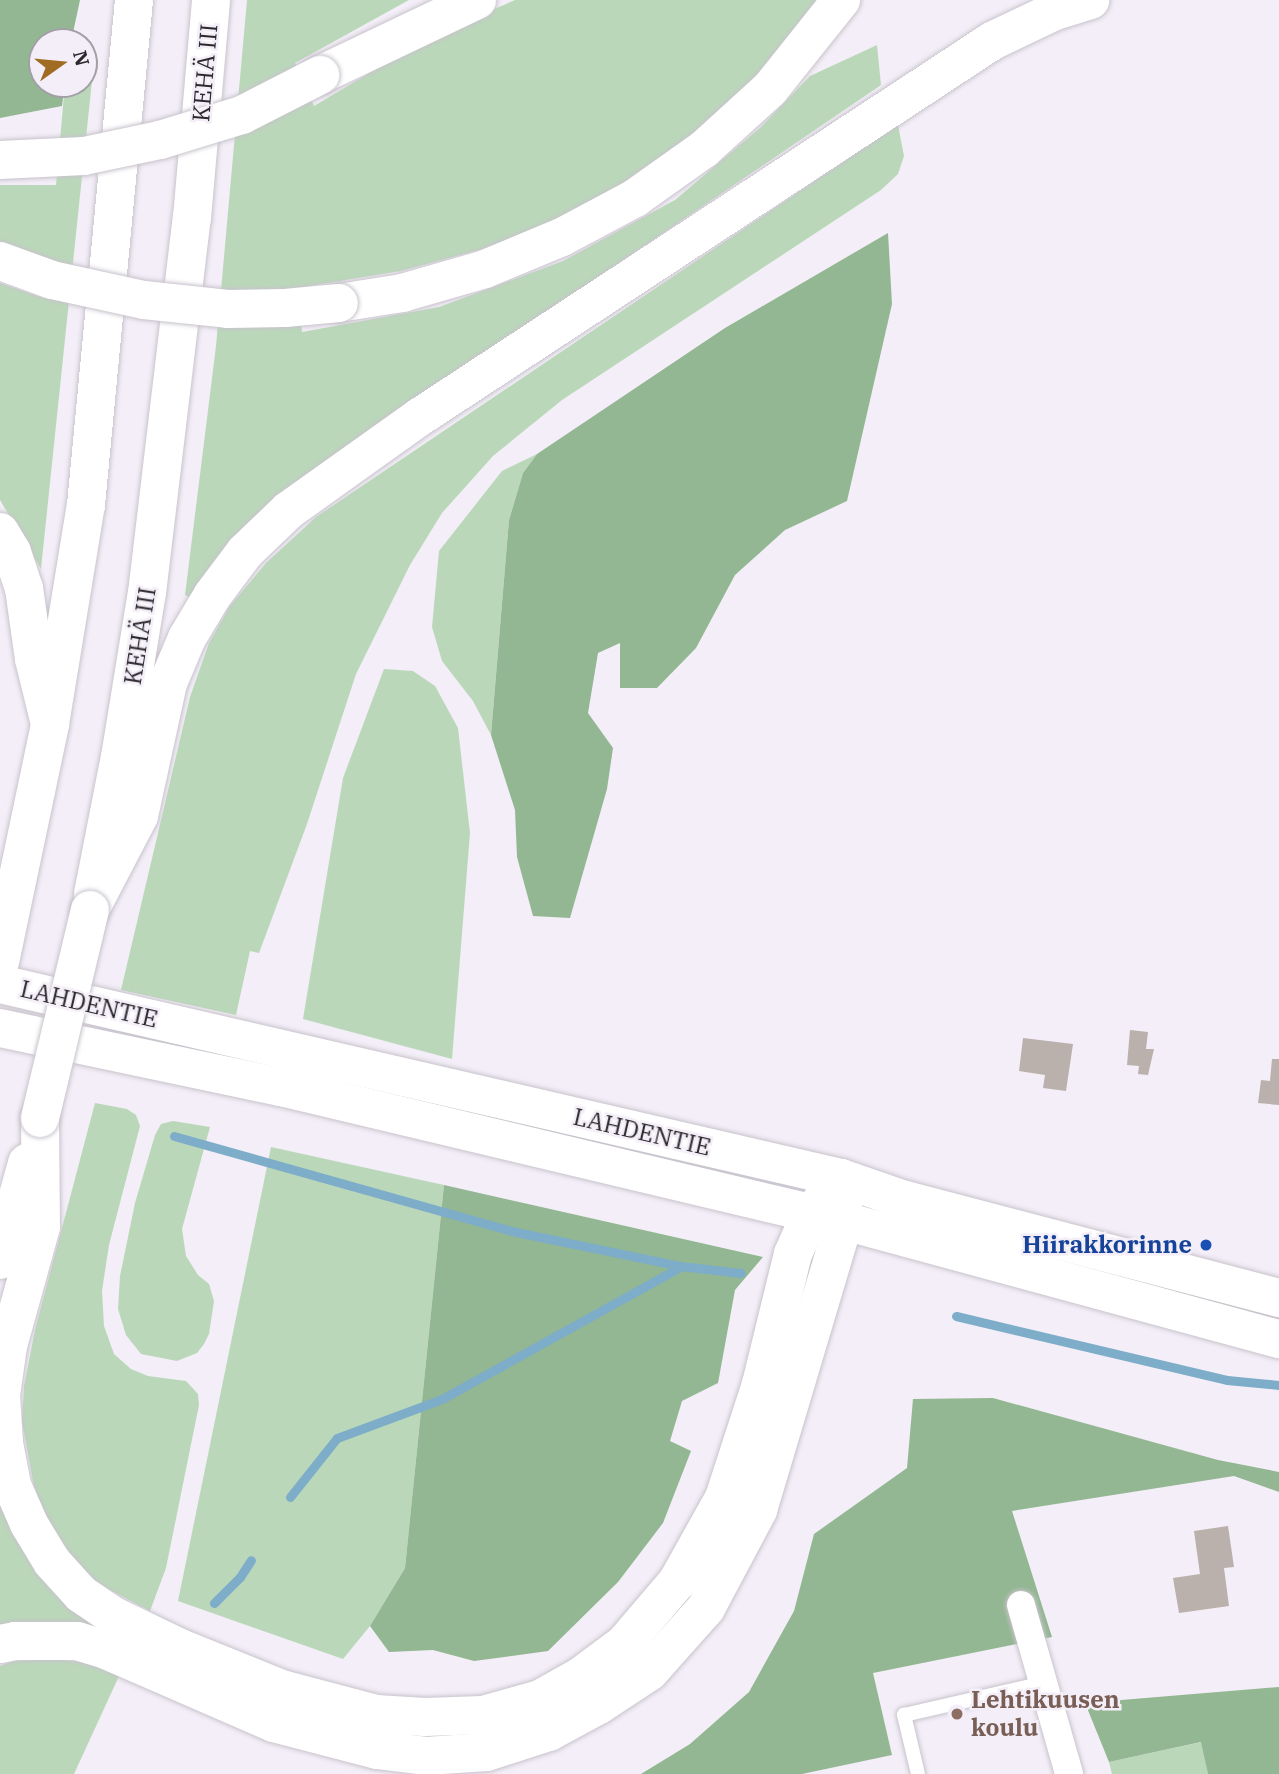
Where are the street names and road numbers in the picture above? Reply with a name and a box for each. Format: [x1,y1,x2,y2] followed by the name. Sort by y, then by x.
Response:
[186,23,224,123] street label: KEHÄ III
[118,585,162,687] street label: KEHÄ III
[17,974,161,1034] street label: LAHDENTIE
[570,1102,714,1162] street label: LAHDENTIE

